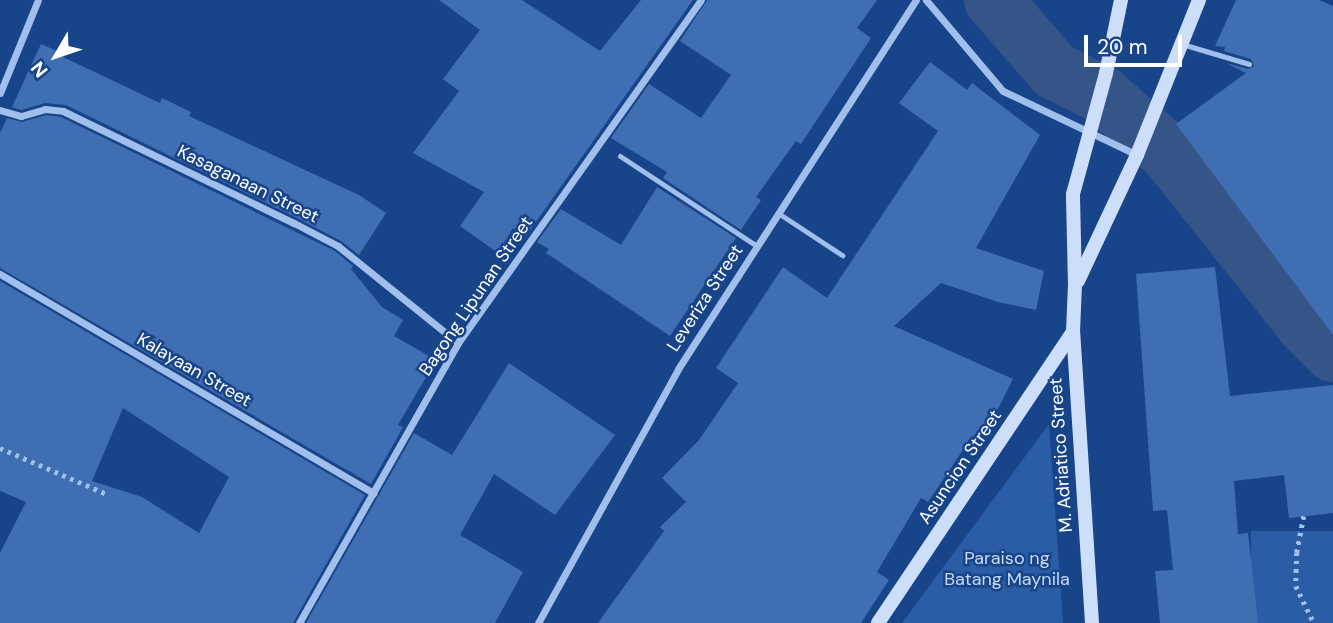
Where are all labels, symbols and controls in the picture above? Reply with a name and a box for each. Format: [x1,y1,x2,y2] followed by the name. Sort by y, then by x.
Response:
[21,21,91,91] north arrow
[1088,21,1186,65] scale bar
[1097,33,1148,61] text: 20 m
[25,56,53,83] text: N
[174,140,322,228] street label: Kasaganaan Street
[415,212,537,380] street label: Bagong Lipunan Street
[662,241,748,355] street label: Leveriza Street
[133,328,255,412] street label: Kalayaan Street
[1045,377,1077,533] street label: M. Adriatico Street
[914,406,1006,528] street label: Asuncion Street
[944,548,1070,590] park label: Paraiso ng Batang Maynila

